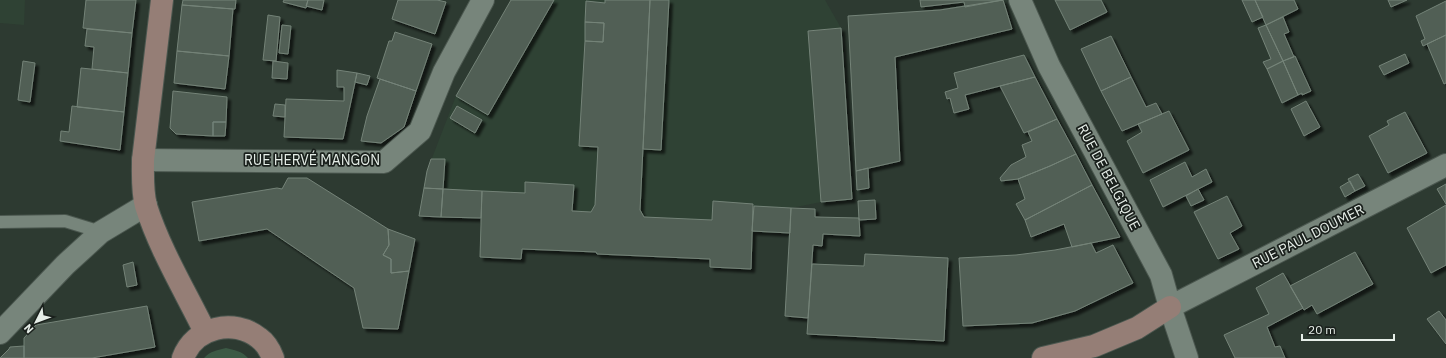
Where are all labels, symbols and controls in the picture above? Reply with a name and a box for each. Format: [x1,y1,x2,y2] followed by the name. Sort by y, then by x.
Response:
[1073,121,1145,233] street label: RUE DE BELGIQUE
[244,150,380,169] street label: RUE HERVÉ MANGON
[1249,200,1367,272] street label: RUE PAUL DOUMER
[16,302,56,342] north arrow
[1302,316,1394,342] scale bar
[21,321,36,336] text: N
[1308,322,1336,337] text: 20 m

